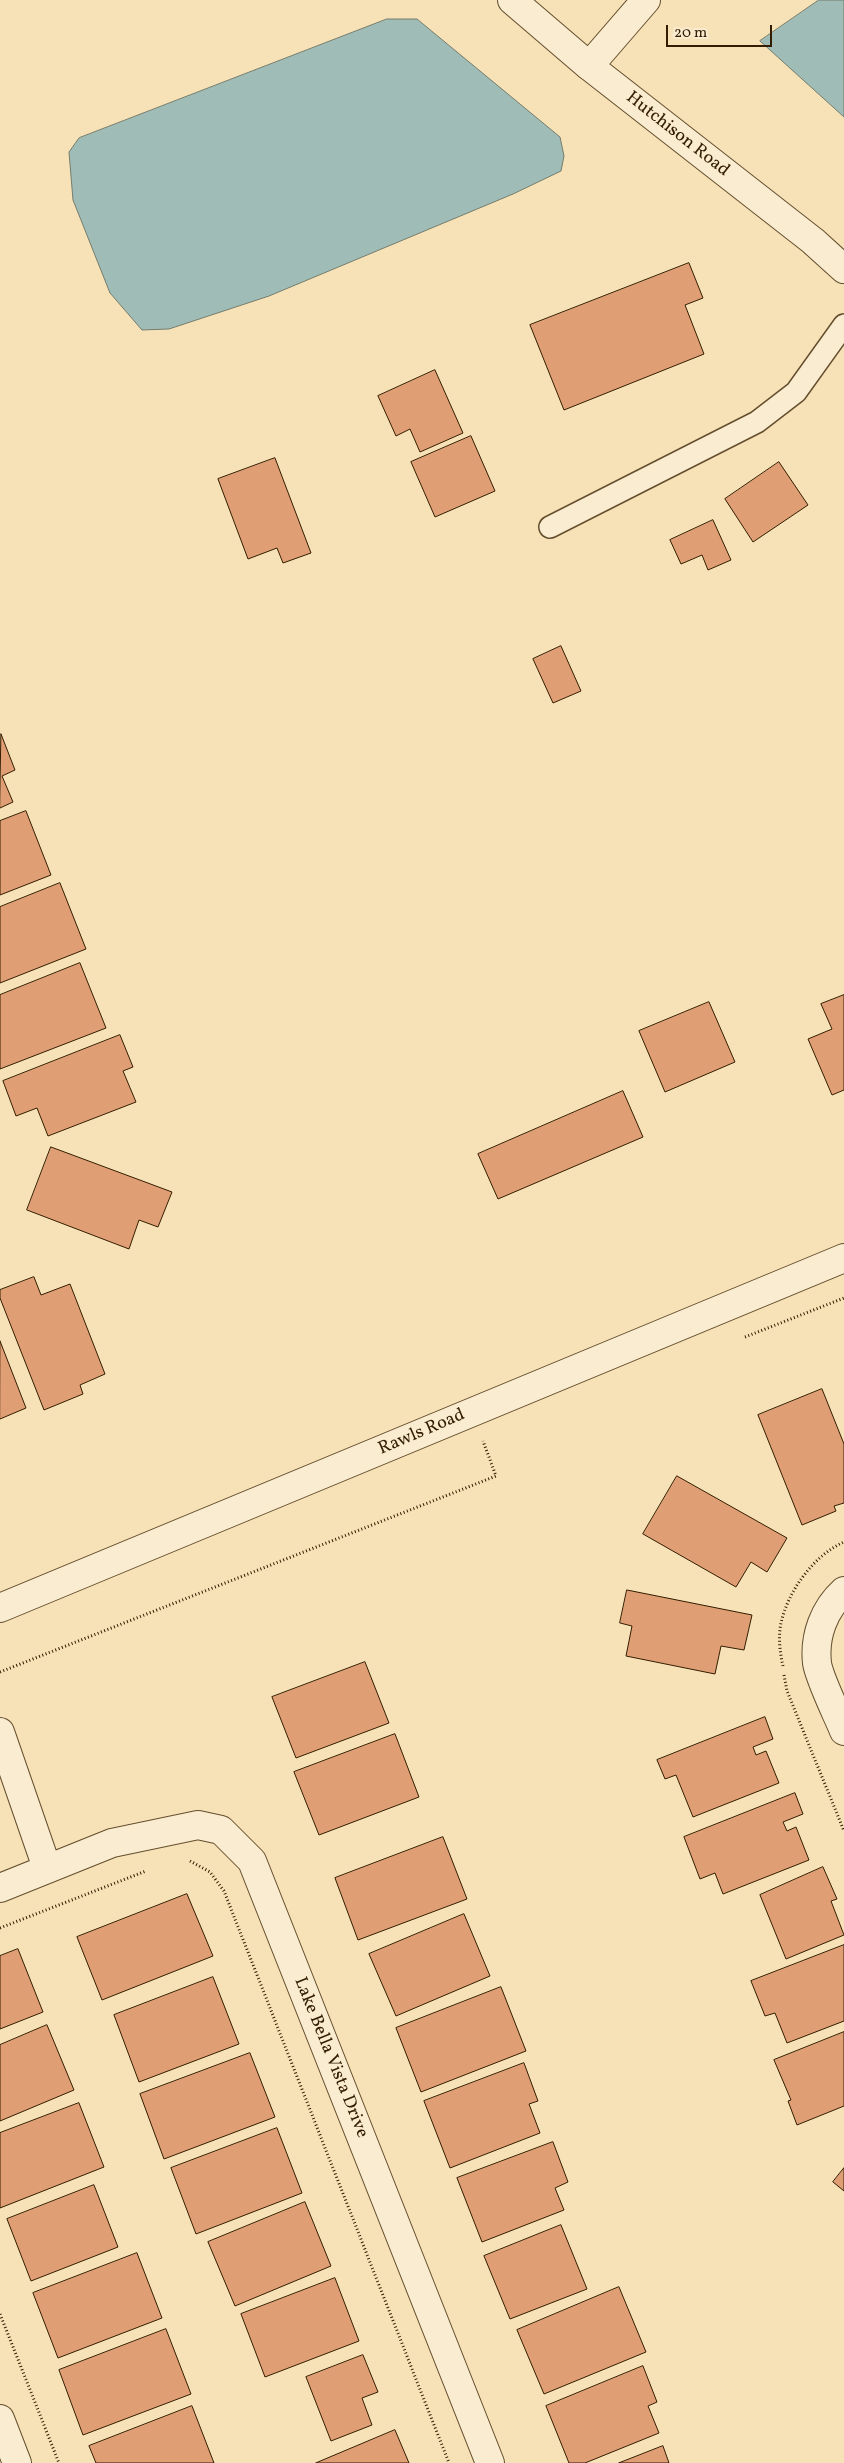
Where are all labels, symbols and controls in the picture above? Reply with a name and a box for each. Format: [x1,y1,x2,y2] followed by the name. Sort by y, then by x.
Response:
[669,15,775,47] scale bar
[674,23,707,44] text: 20 m
[621,88,733,182] street label: Hutchison Road
[375,1405,469,1461] street label: Rawls Road
[288,1975,372,2141] street label: Lake Bella Vista Drive

